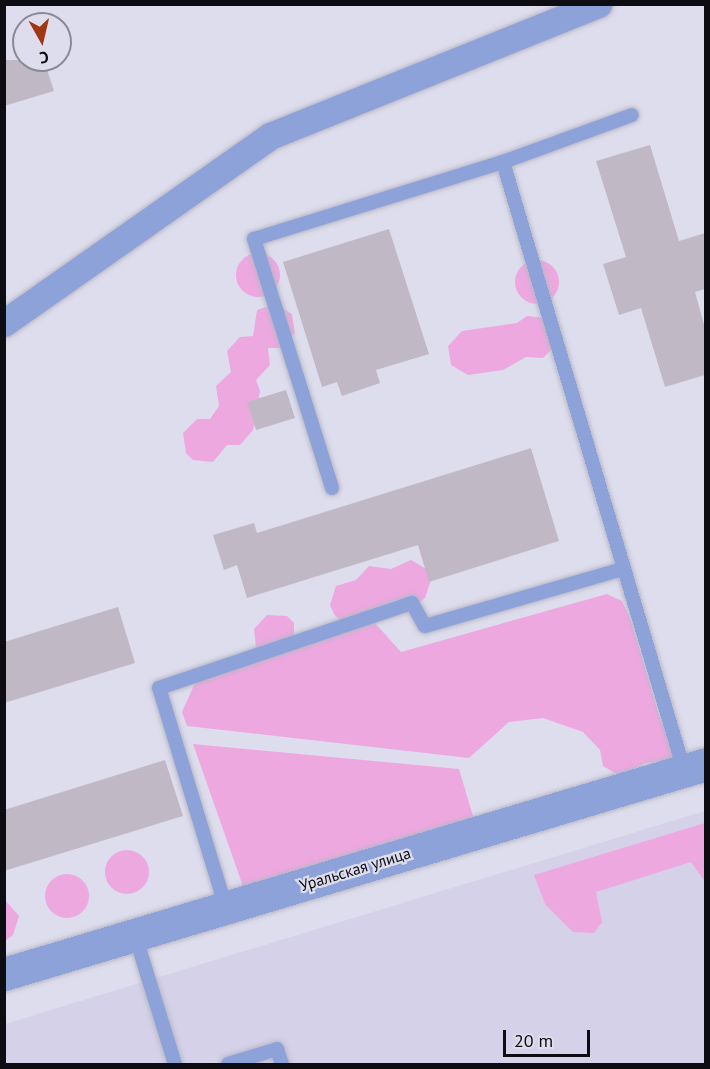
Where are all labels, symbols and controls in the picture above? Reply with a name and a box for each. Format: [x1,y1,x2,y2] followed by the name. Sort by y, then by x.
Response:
[12,12,72,72] north arrow
[38,47,50,68] text: С
[297,843,413,895] street label: Уральская улица
[506,1018,593,1056] scale bar
[514,1029,553,1052] text: 20 m

